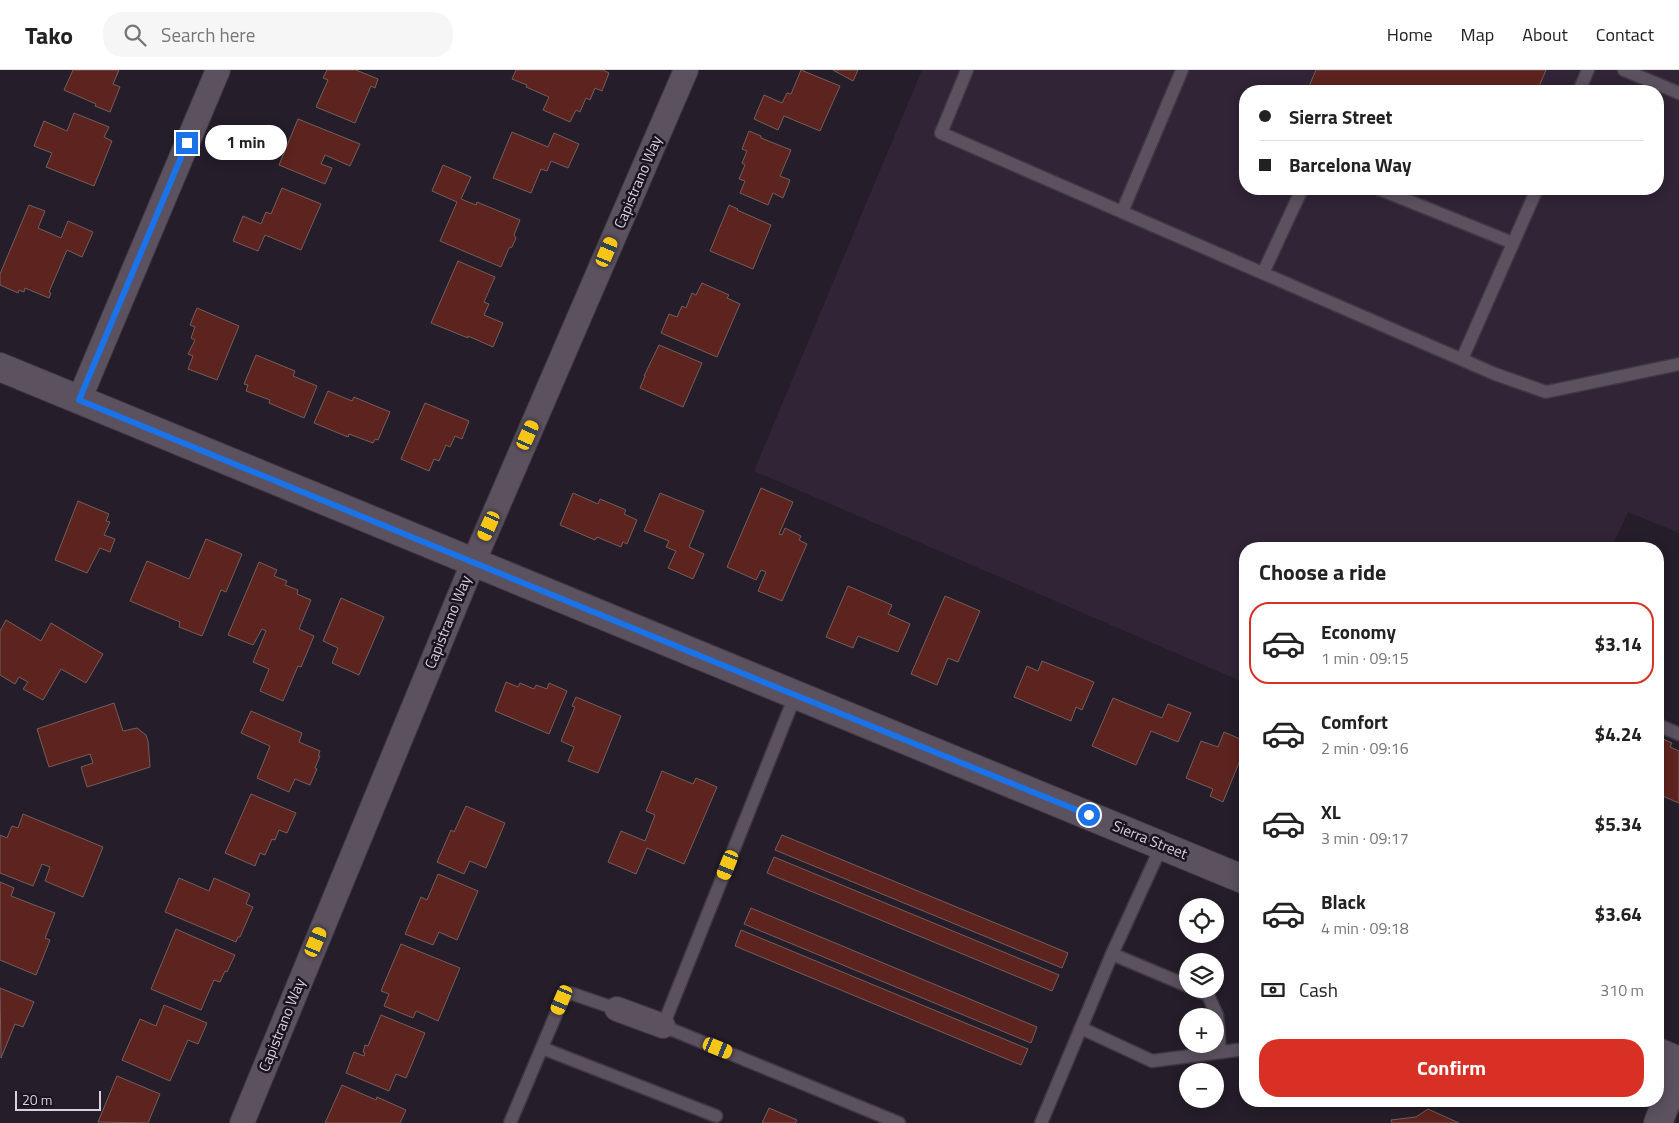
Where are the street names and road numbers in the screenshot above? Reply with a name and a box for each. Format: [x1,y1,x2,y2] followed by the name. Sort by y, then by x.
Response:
[608,132,667,232] street label: Capistrano Way
[418,572,477,672] street label: Capistrano Way
[1109,814,1192,865] street label: Sierra Street
[252,975,311,1075] street label: Capistrano Way

